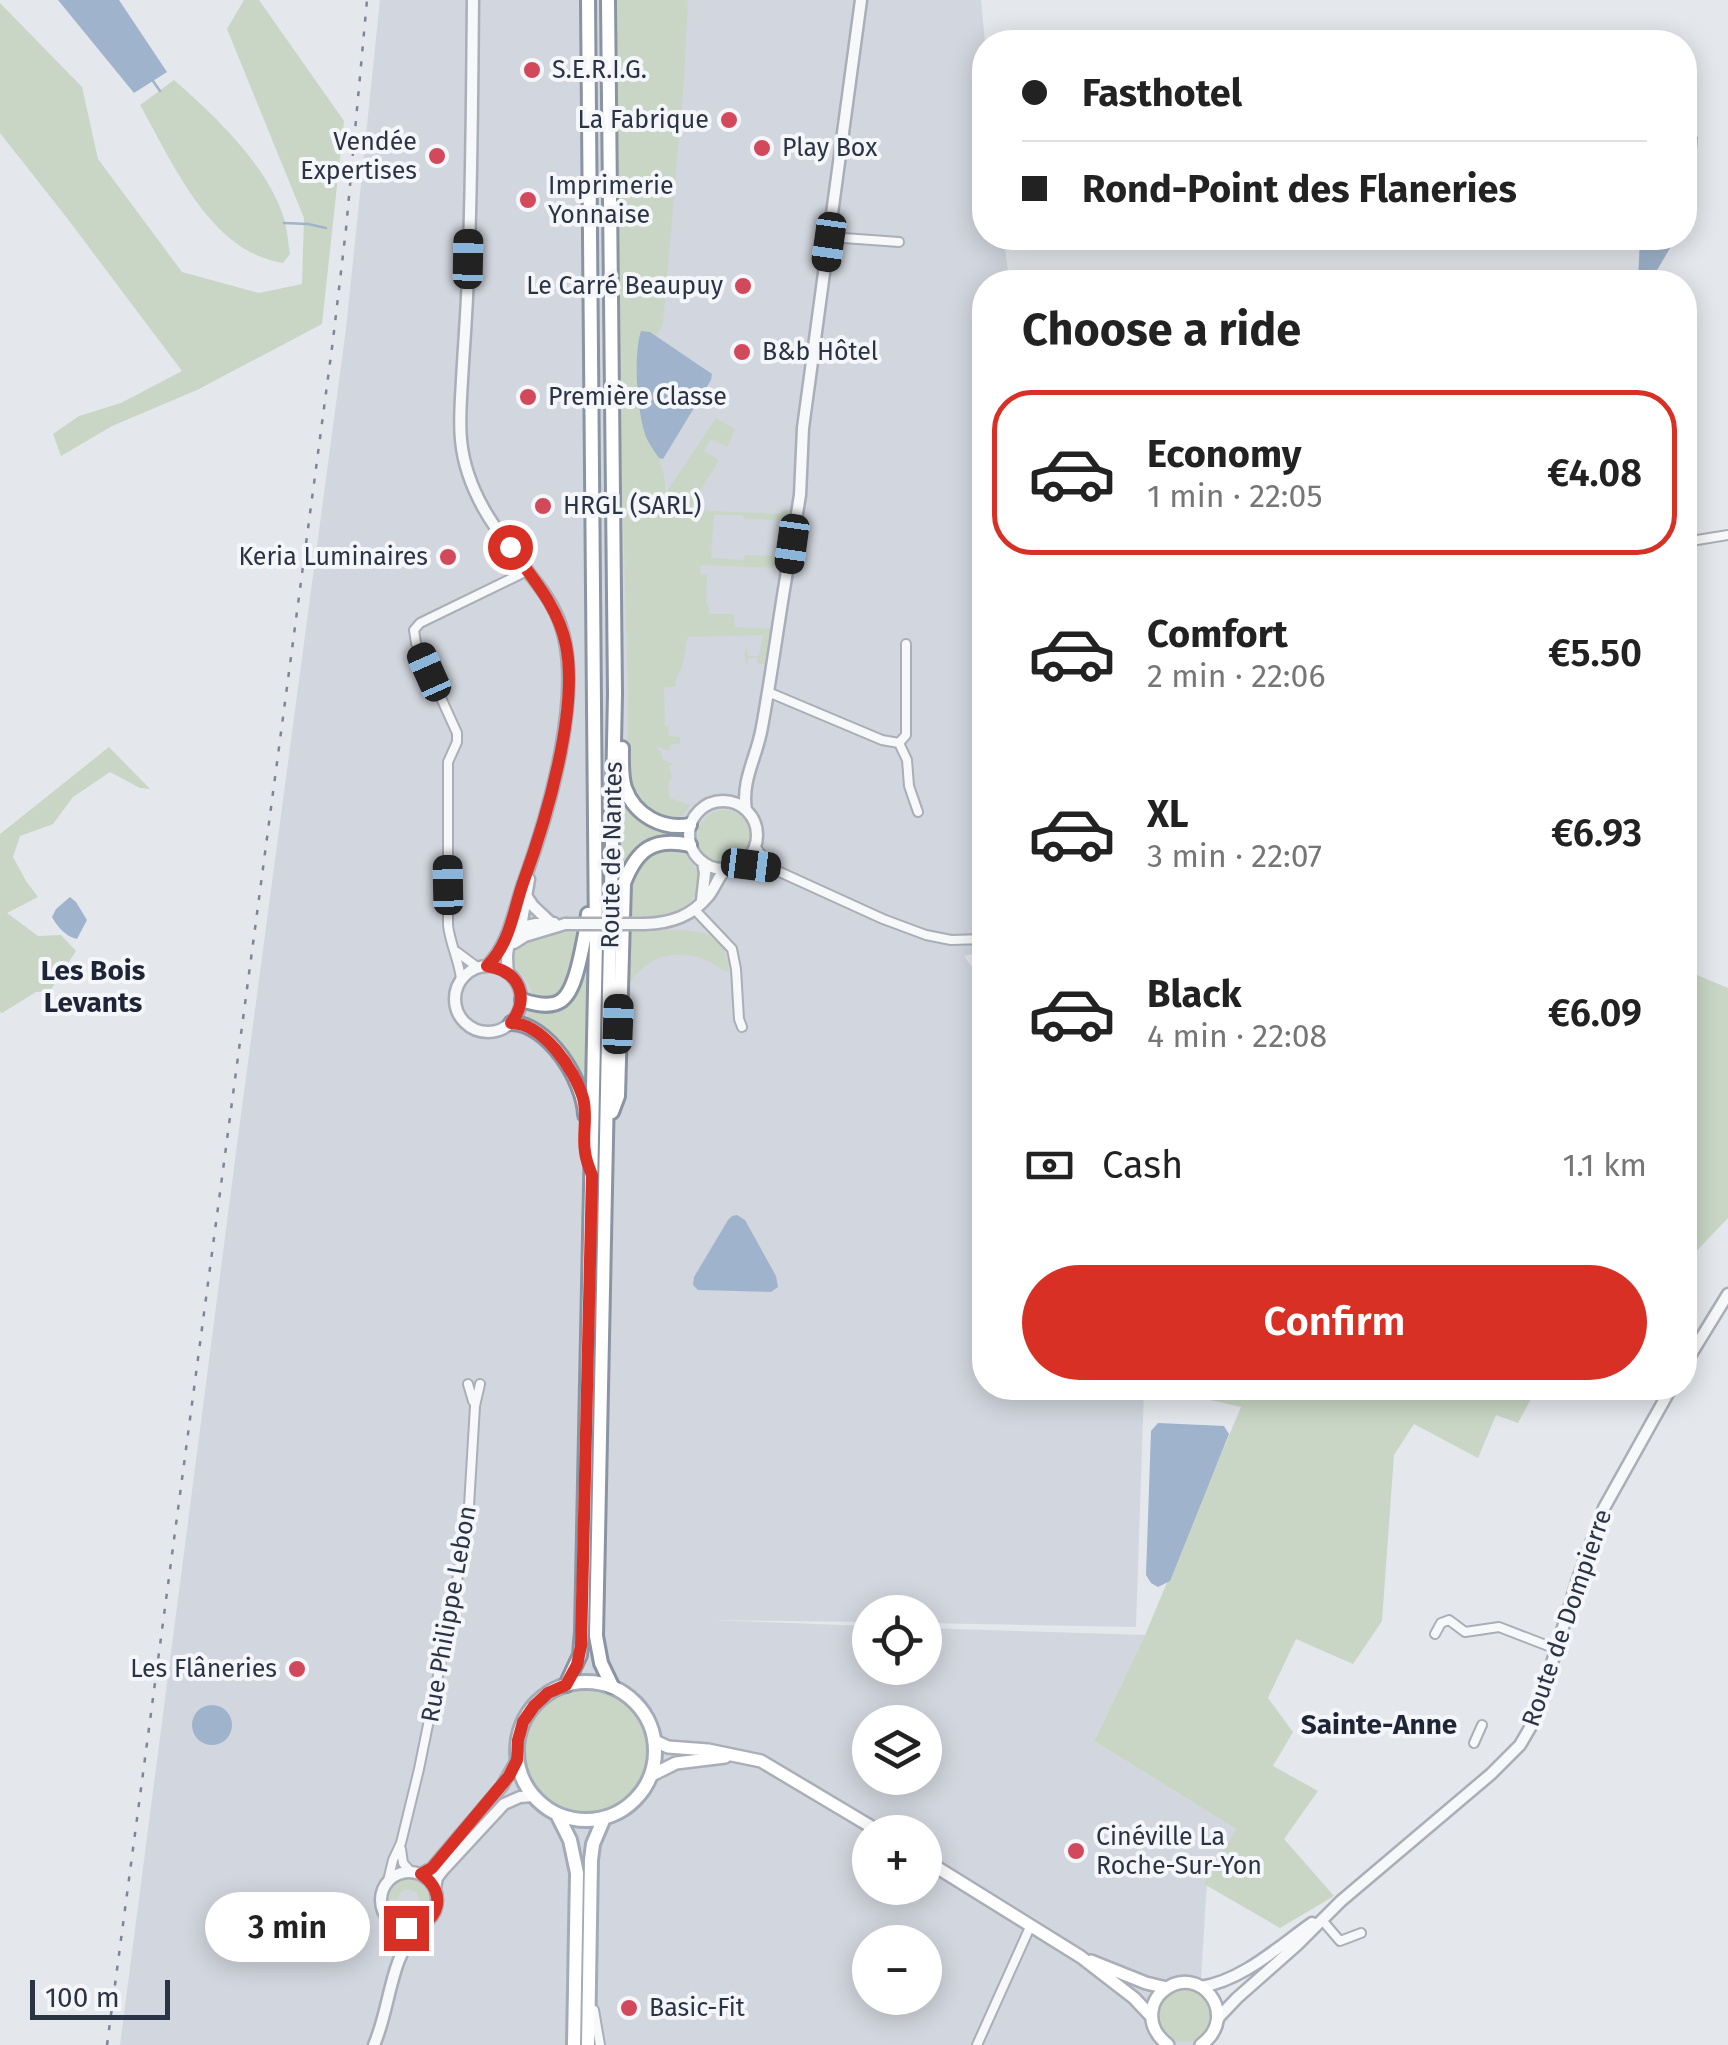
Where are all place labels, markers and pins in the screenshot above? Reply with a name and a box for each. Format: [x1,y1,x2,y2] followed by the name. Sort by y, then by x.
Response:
[552,55,647,85] place label: S.E.R.I.G.
[521,59,543,81] marker: S.E.R.I.G.
[578,105,709,135] place label: La Fabrique
[718,109,740,131] marker: La Fabrique
[300,127,417,186] place label: Vendée Expertises
[782,133,877,163] place label: Play Box
[751,137,773,159] marker: Play Box
[426,145,448,167] marker: Vendée Expertises
[548,171,674,230] place label: Imprimerie Yonnaise
[517,189,539,211] marker: Imprimerie Yonnaise
[526,271,724,301] place label: Le Carré Beaupuy
[732,275,754,297] marker: Le Carré Beaupuy
[762,337,878,367] place label: B&b Hôtel
[731,341,753,363] marker: B&b Hôtel
[548,382,727,412] place label: Première Classe
[517,386,539,408] marker: Première Classe
[563,491,701,521] place label: HRGL (SARL)
[532,495,554,517] marker: HRGL (SARL)
[238,542,428,572] place label: Keria Luminaires
[437,546,459,568] marker: Keria Luminaires
[130,1654,277,1684] place label: Les Flâneries
[286,1658,308,1680] marker: Les Flâneries
[1096,1822,1262,1881] place label: Cinéville La Roche-Sur-Yon
[1065,1840,1087,1862] marker: Cinéville La Roche-Sur-Yon
[649,1993,746,2023] place label: Basic-Fit
[618,1997,640,2019] marker: Basic-Fit

